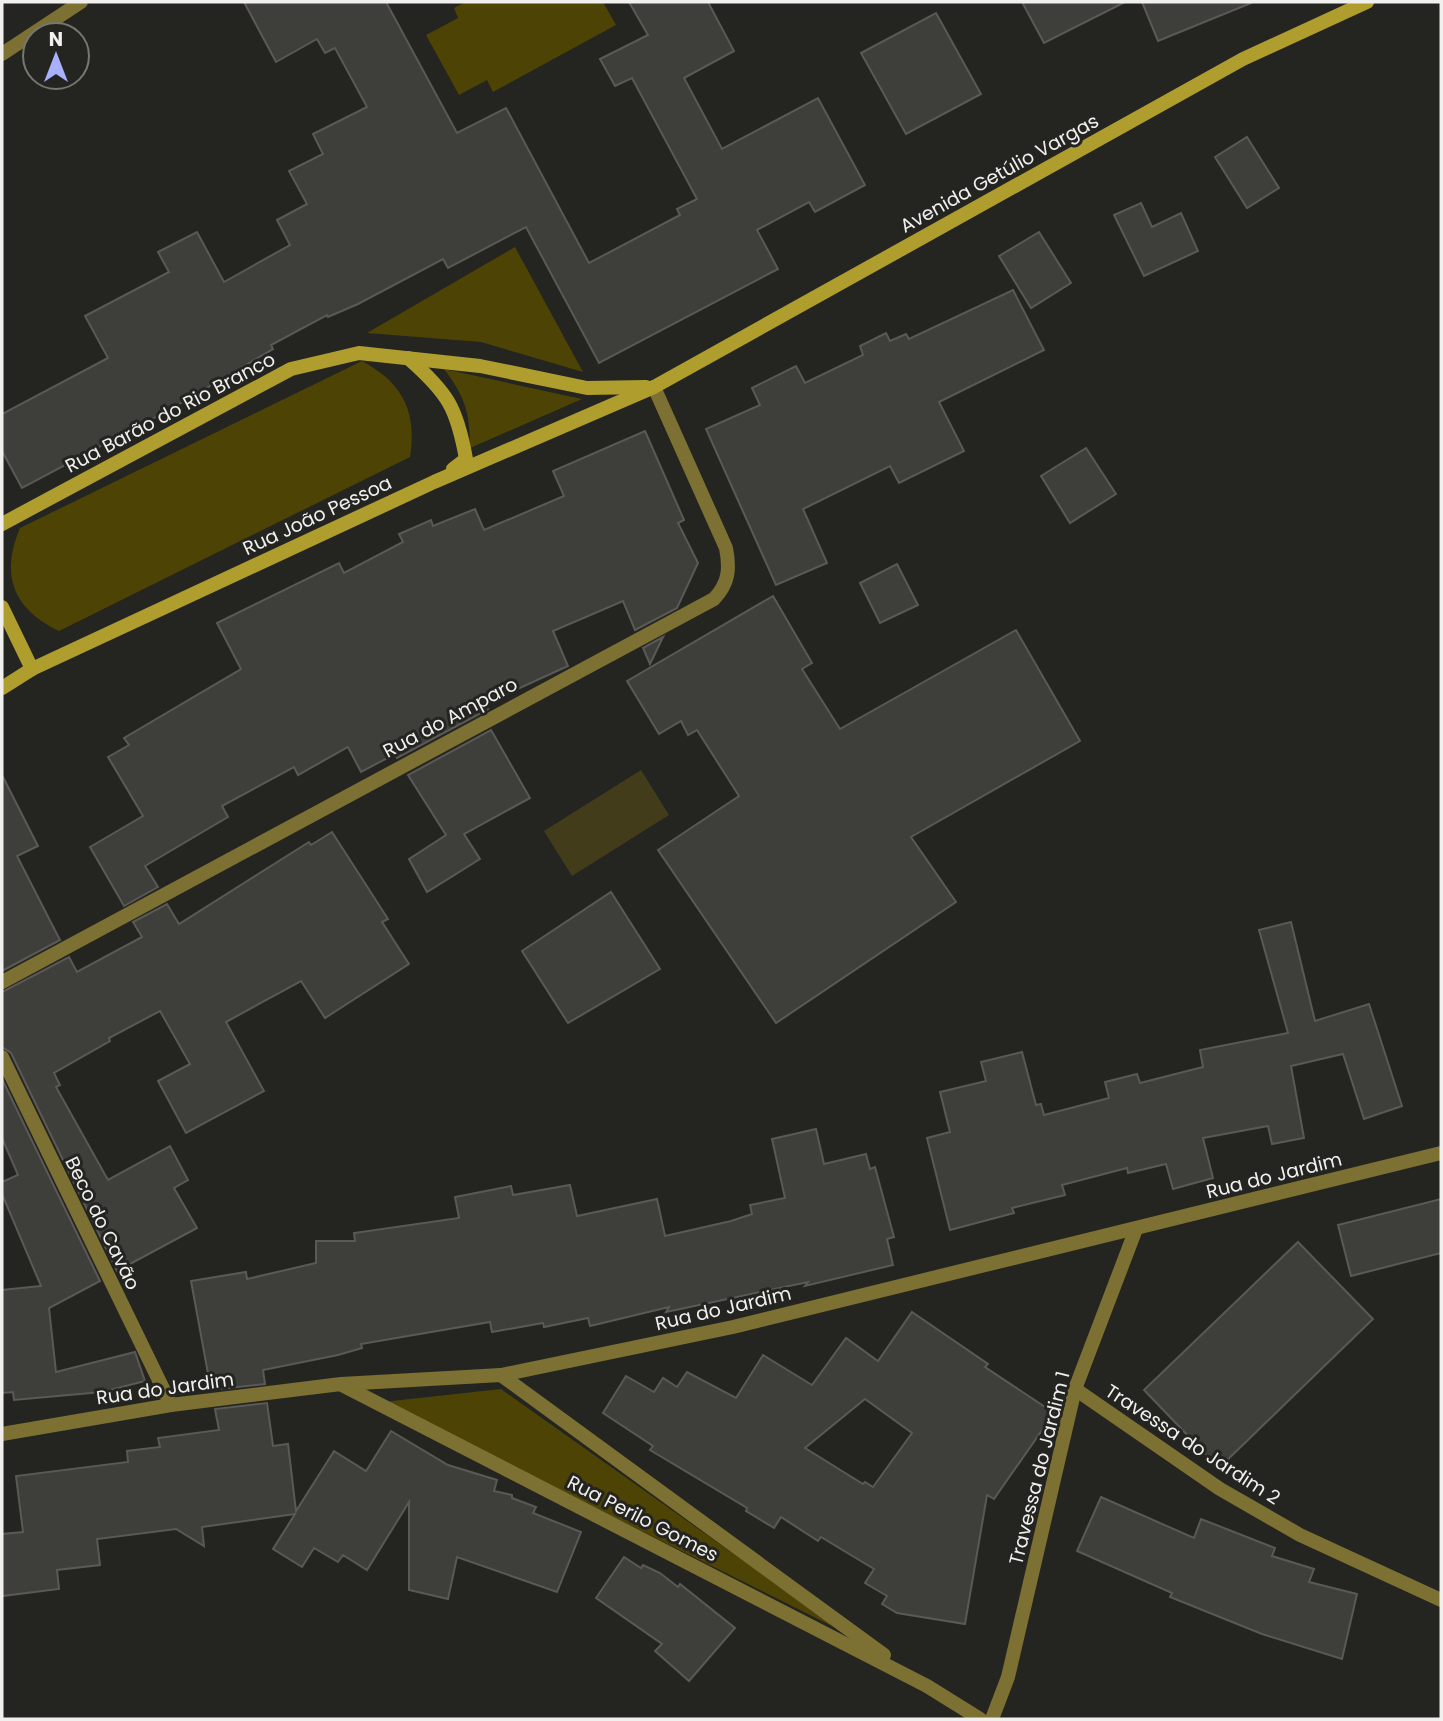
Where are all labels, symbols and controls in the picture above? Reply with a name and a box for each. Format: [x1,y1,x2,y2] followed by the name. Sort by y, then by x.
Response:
[21,21,91,91] north arrow
[49,26,63,53] text: N
[895,107,1104,239] street label: Avenida Getúlio Vargas
[60,346,280,479] street label: Rua Barão do Rio Branco
[238,469,396,562] street label: Rua João Pessoa
[378,671,522,764] street label: Rua do Amparo
[1204,1146,1345,1205] street label: Rua do Jardim
[59,1152,147,1295] street label: Beco do Cavão
[652,1280,794,1337] street label: Rua do Jardim
[94,1365,236,1412] street label: Rua do Jardim
[1002,1368,1077,1568] street label: Travessa do Jardim 1
[1100,1378,1286,1511] street label: Travessa do Jardim 2
[563,1469,723,1568] street label: Rua Perilo Gomes

